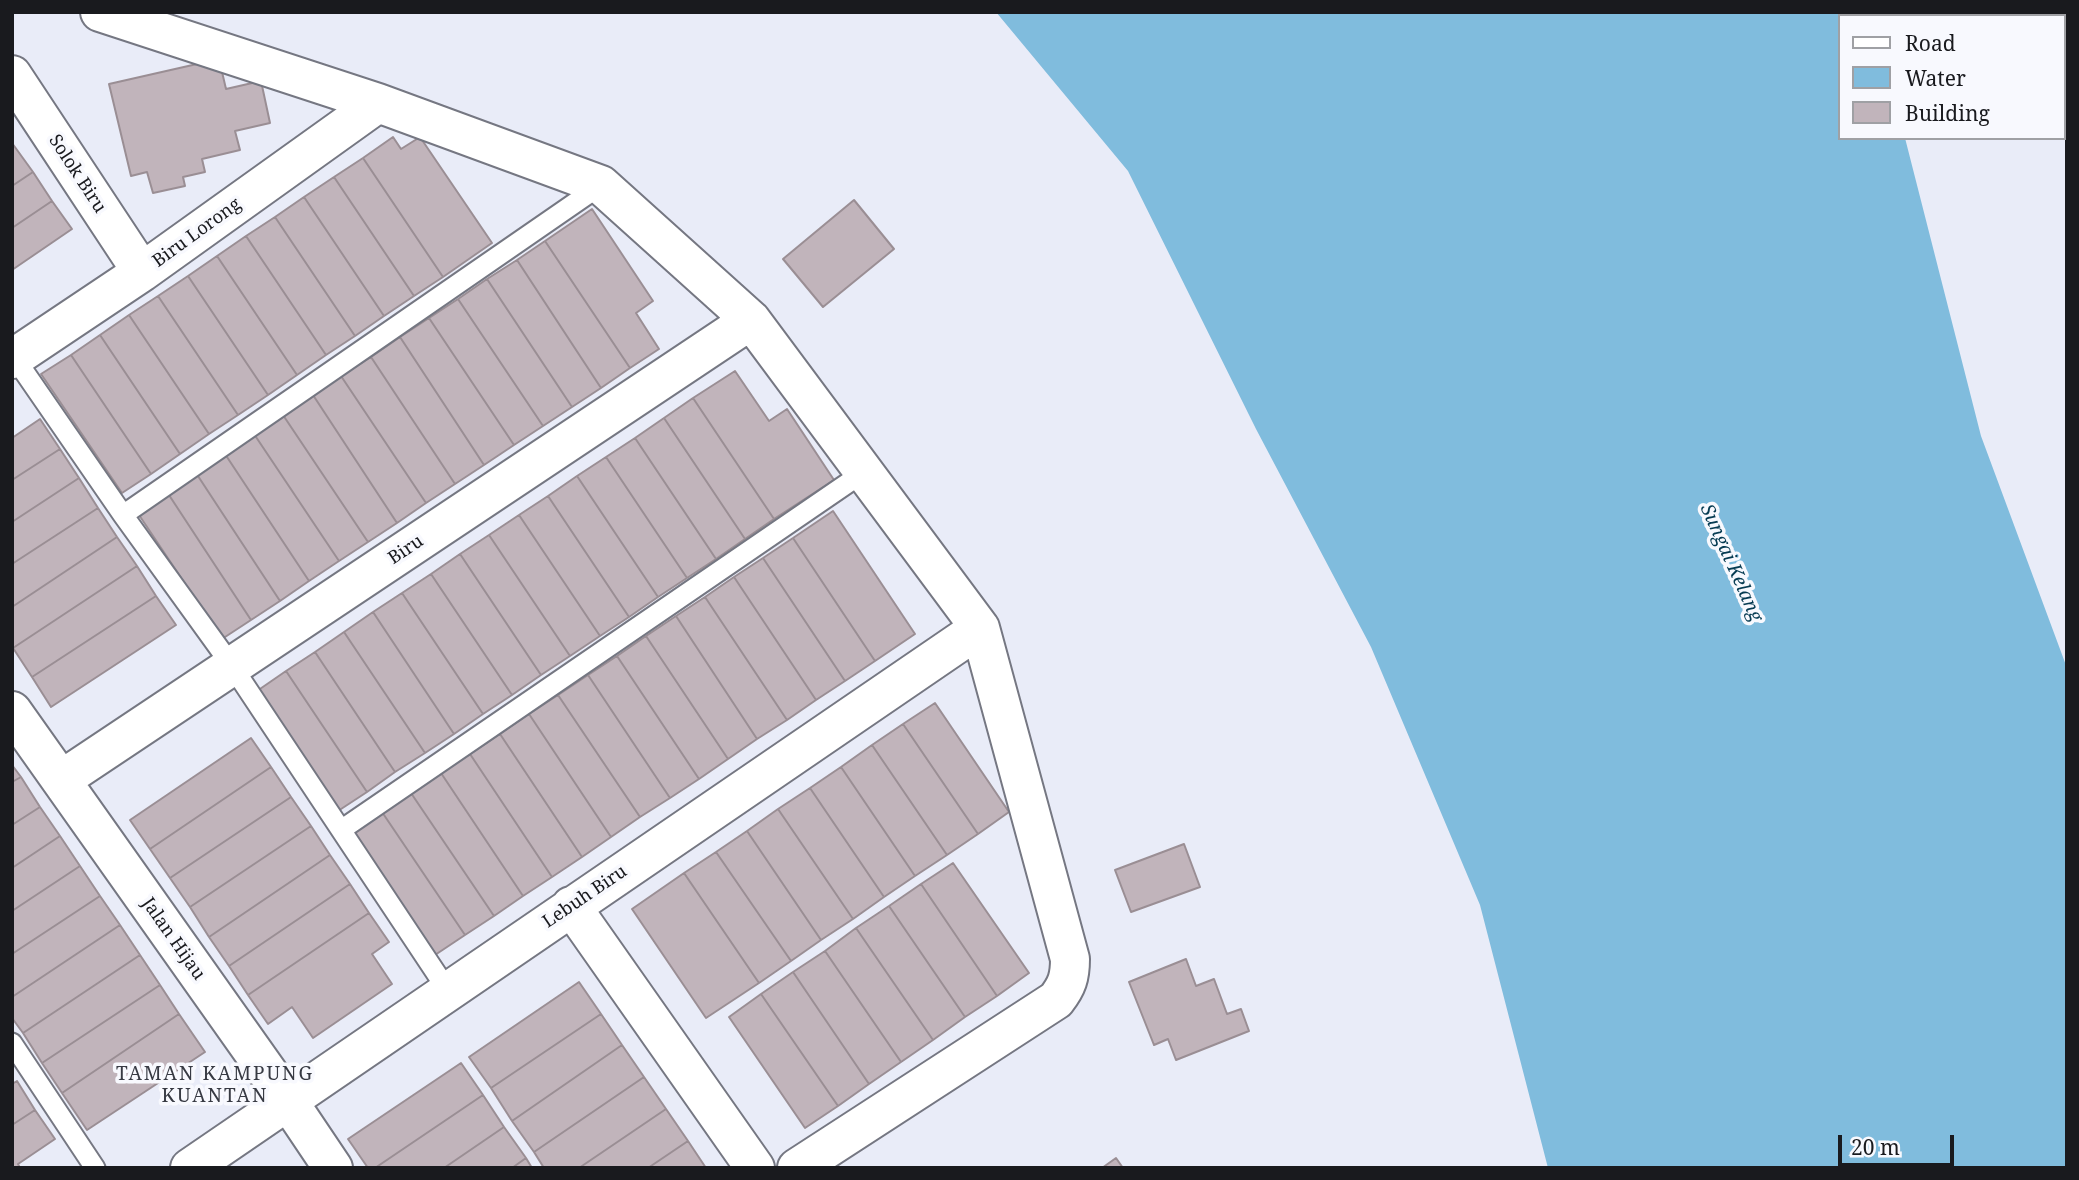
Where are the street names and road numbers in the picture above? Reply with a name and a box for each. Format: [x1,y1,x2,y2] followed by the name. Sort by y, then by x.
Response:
[44,131,110,217] street label: Solok Biru
[149,194,245,272] street label: Biru Lorong
[384,531,428,569] street label: Biru
[539,861,631,933] street label: Lebuh Biru
[137,894,209,984] street label: Jalan Hijau

